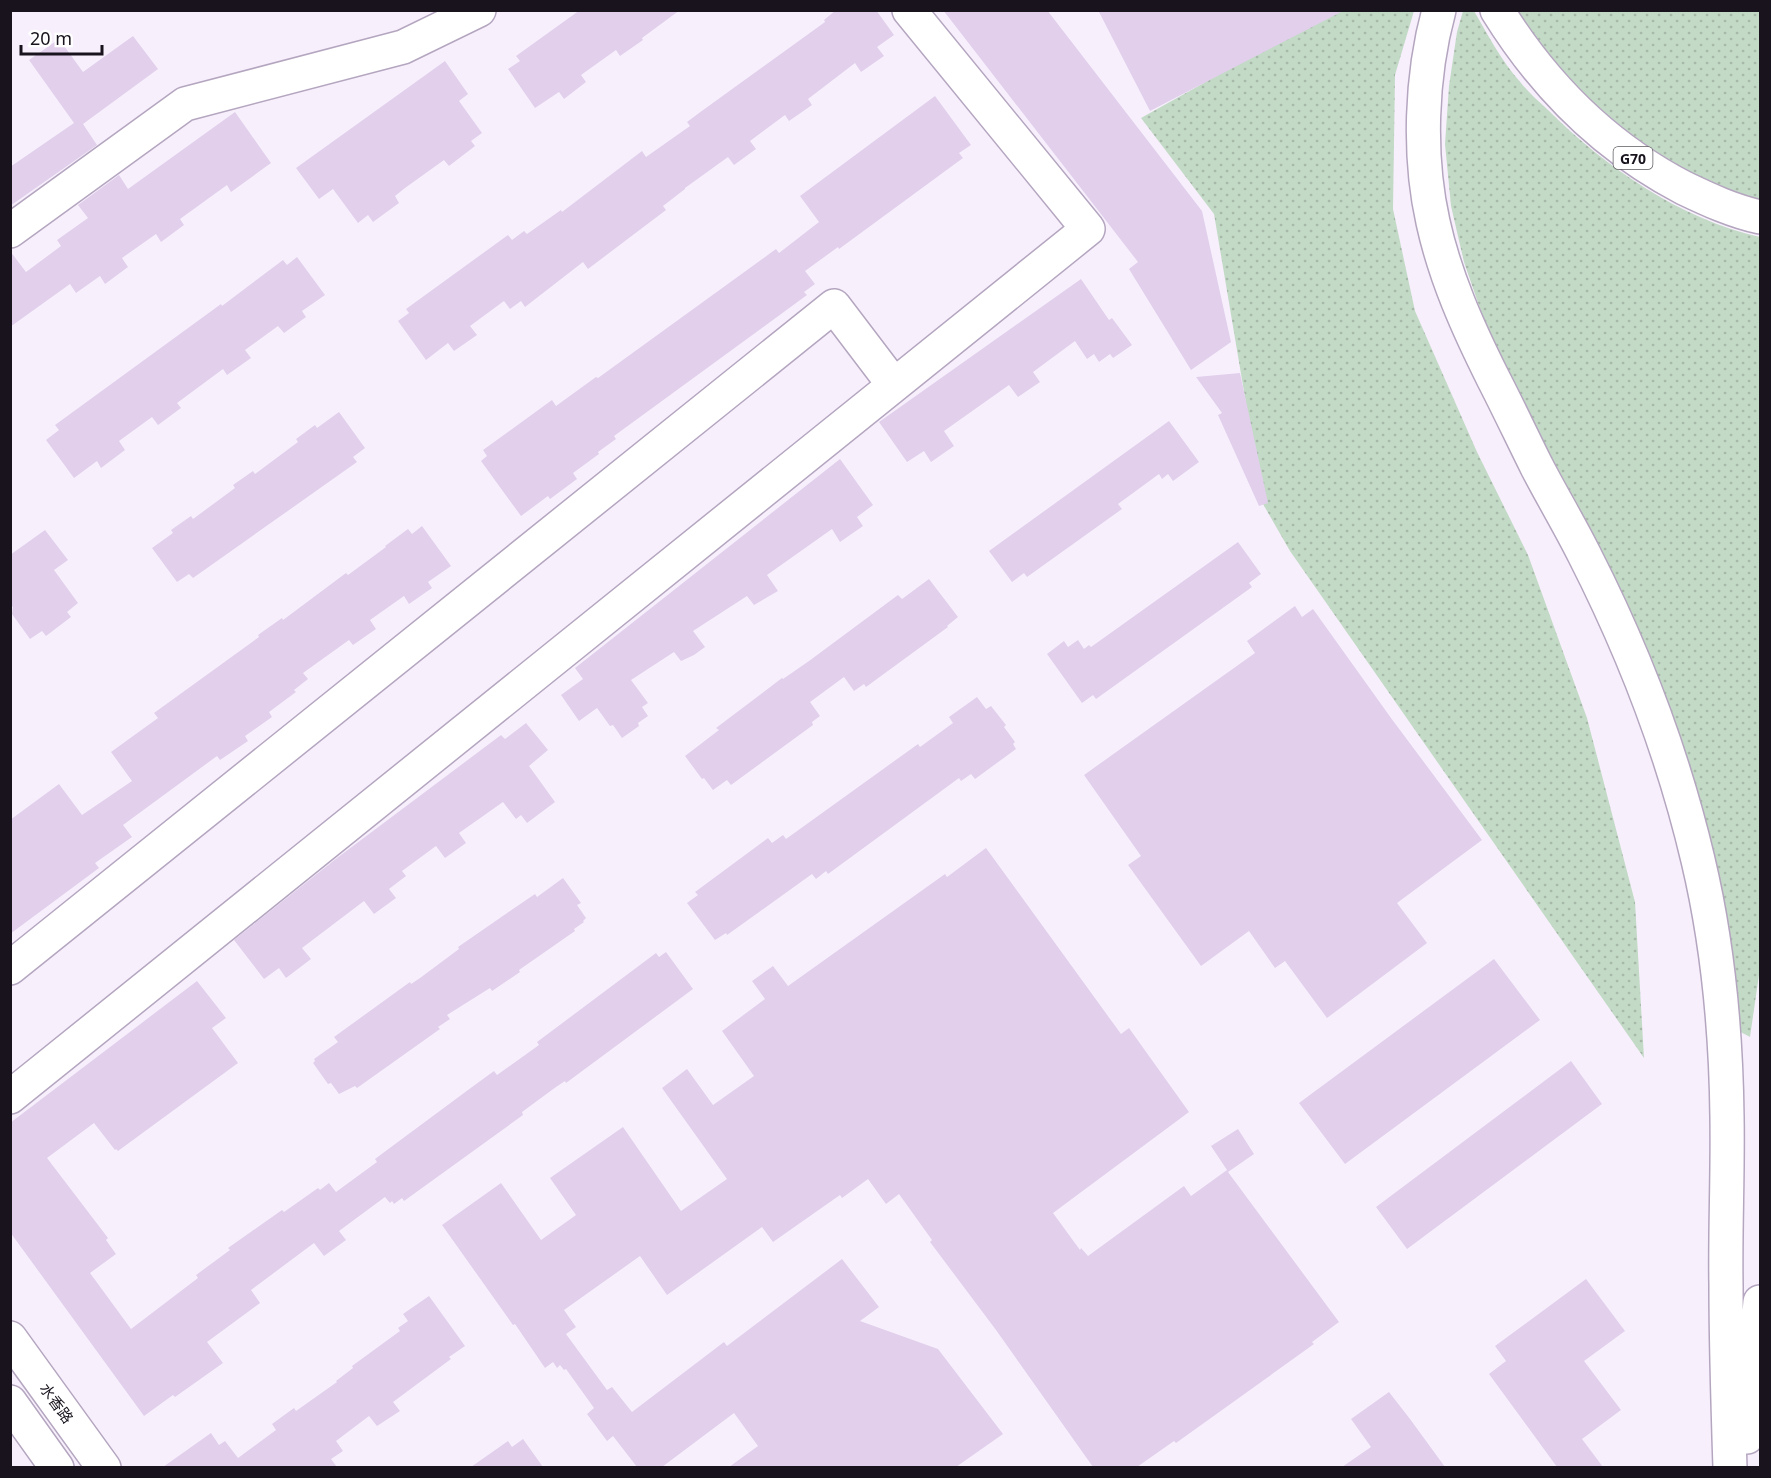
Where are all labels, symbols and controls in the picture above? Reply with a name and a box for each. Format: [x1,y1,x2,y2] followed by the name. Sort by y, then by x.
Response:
[21,18,102,56] scale bar
[30,26,72,50] text: 20 m
[1614,147,1652,169] road number: G70
[36,1379,78,1427] street label: 水香路

